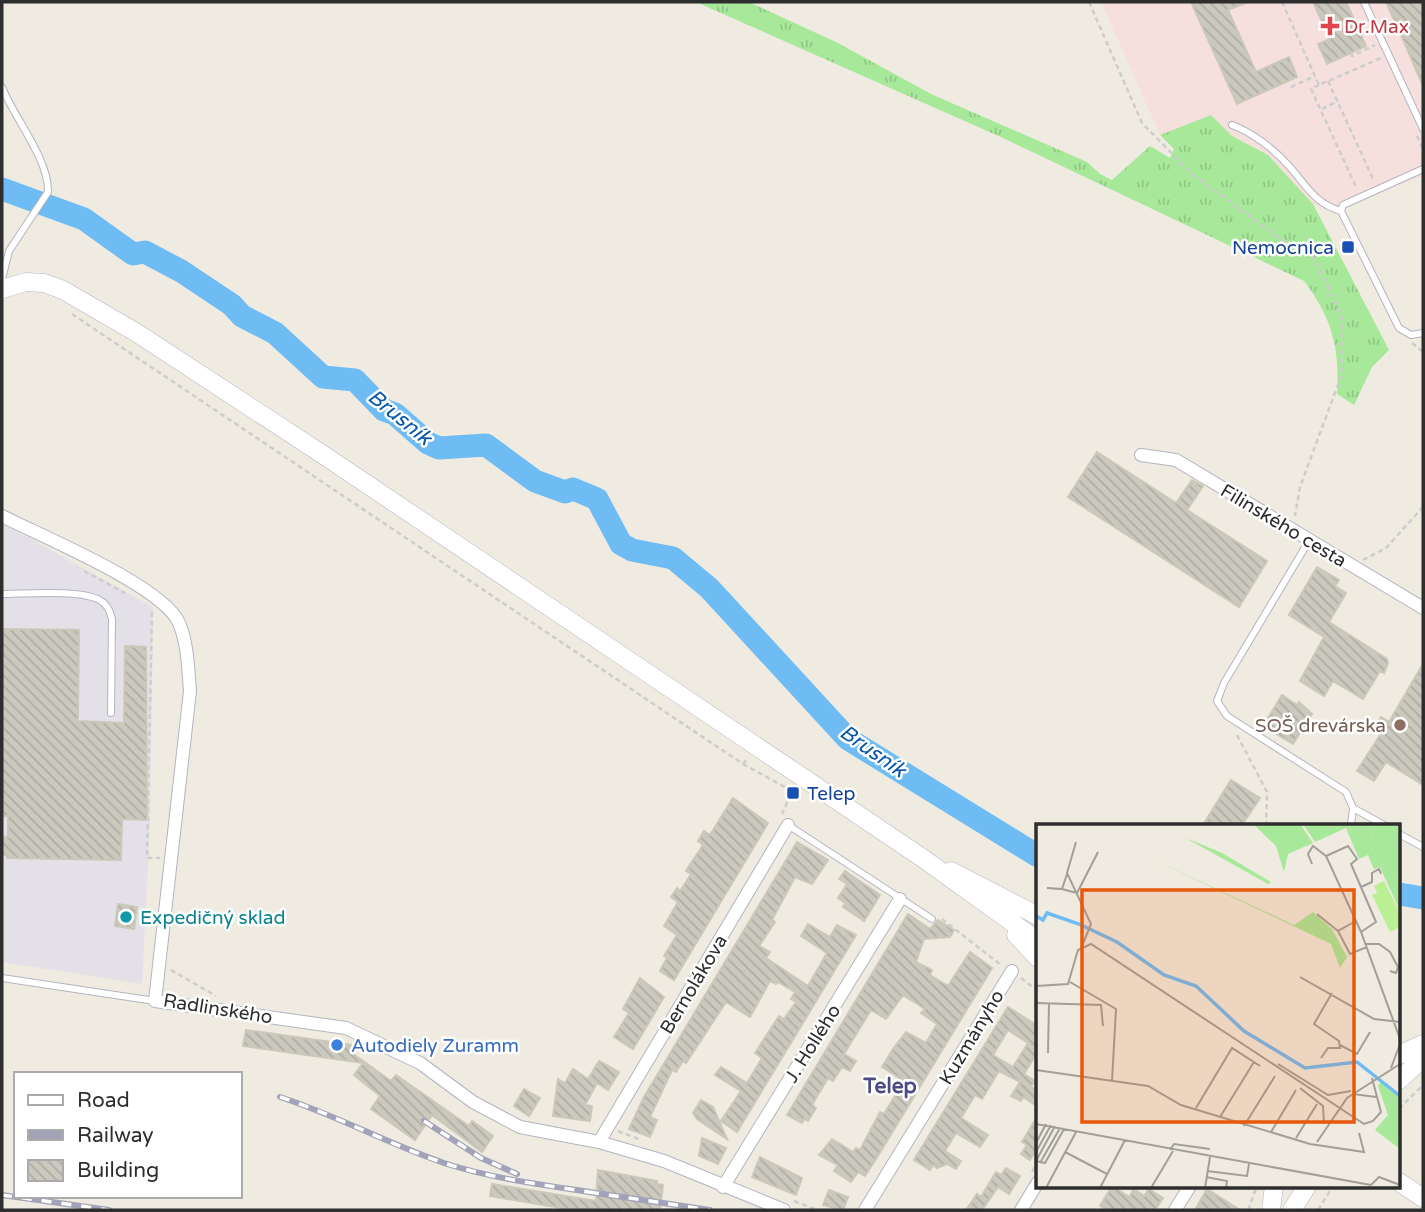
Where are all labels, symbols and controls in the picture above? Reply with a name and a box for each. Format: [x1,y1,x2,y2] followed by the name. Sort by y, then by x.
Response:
[1344,16,1409,38] place label: Dr.Max
[1322,18,1338,34] marker: Dr.Max
[1232,237,1334,259] place label: Nemocnica
[1340,239,1356,255] marker: Nemocnica
[363,384,438,452] water label: Brusník
[1217,480,1350,572] street label: Filinského cesta
[1255,715,1386,737] place label: SOŠ drevárska
[1392,717,1408,733] marker: SOŠ drevárska
[835,720,912,784] water label: Brusník
[807,783,856,805] place label: Telep
[785,785,801,801] marker: Telep
[1036,824,1400,1188] inset map
[140,907,285,929] place label: Expedičný sklad
[118,909,134,925] marker: Expedičný sklad
[656,931,732,1038] street label: Bernolákova
[935,986,1009,1089] street label: Kuzmányho
[162,989,274,1028] street label: Radlinského
[780,1001,845,1087] street label: J. Hollého
[351,1035,519,1057] place label: Autodiely Zuramm
[329,1037,345,1053] marker: Autodiely Zuramm
[14,1072,242,1198] legend
[862,1074,917,1099] district label: Telep
[77,1088,130,1113] text: Road
[77,1123,154,1148] text: Railway
[77,1158,159,1183] text: Building

